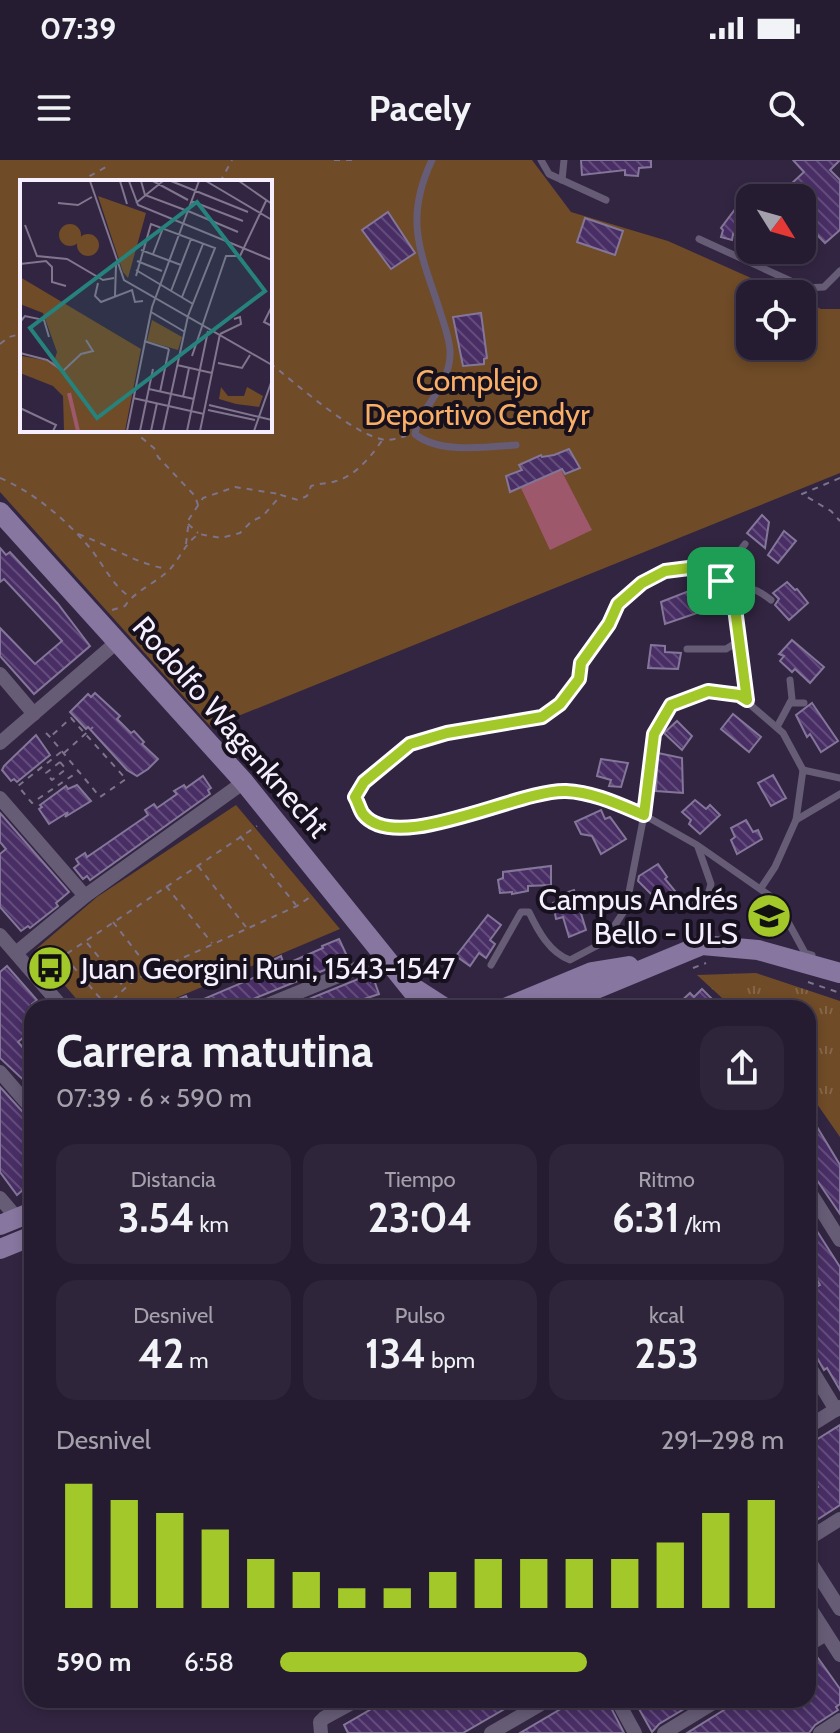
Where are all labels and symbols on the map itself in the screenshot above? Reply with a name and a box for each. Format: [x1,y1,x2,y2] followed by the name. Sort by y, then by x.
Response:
[20,180,272,432] inset map
[736,184,816,264] north arrow
[364,362,590,433] park label: Complejo Deportivo Cendyr
[687,547,755,615] pin
[125,609,337,845] street label: Rodolfo Wagenknecht
[538,881,738,952] place label: Campus Andrés Bello - ULS
[745,892,793,940] school or university icon: Campus Andrés Bello - ULS
[26,944,74,992] bus stop icon: Juan Georgini Runi, 1543-1547
[80,950,455,987] place label: Juan Georgini Runi, 1543-1547

